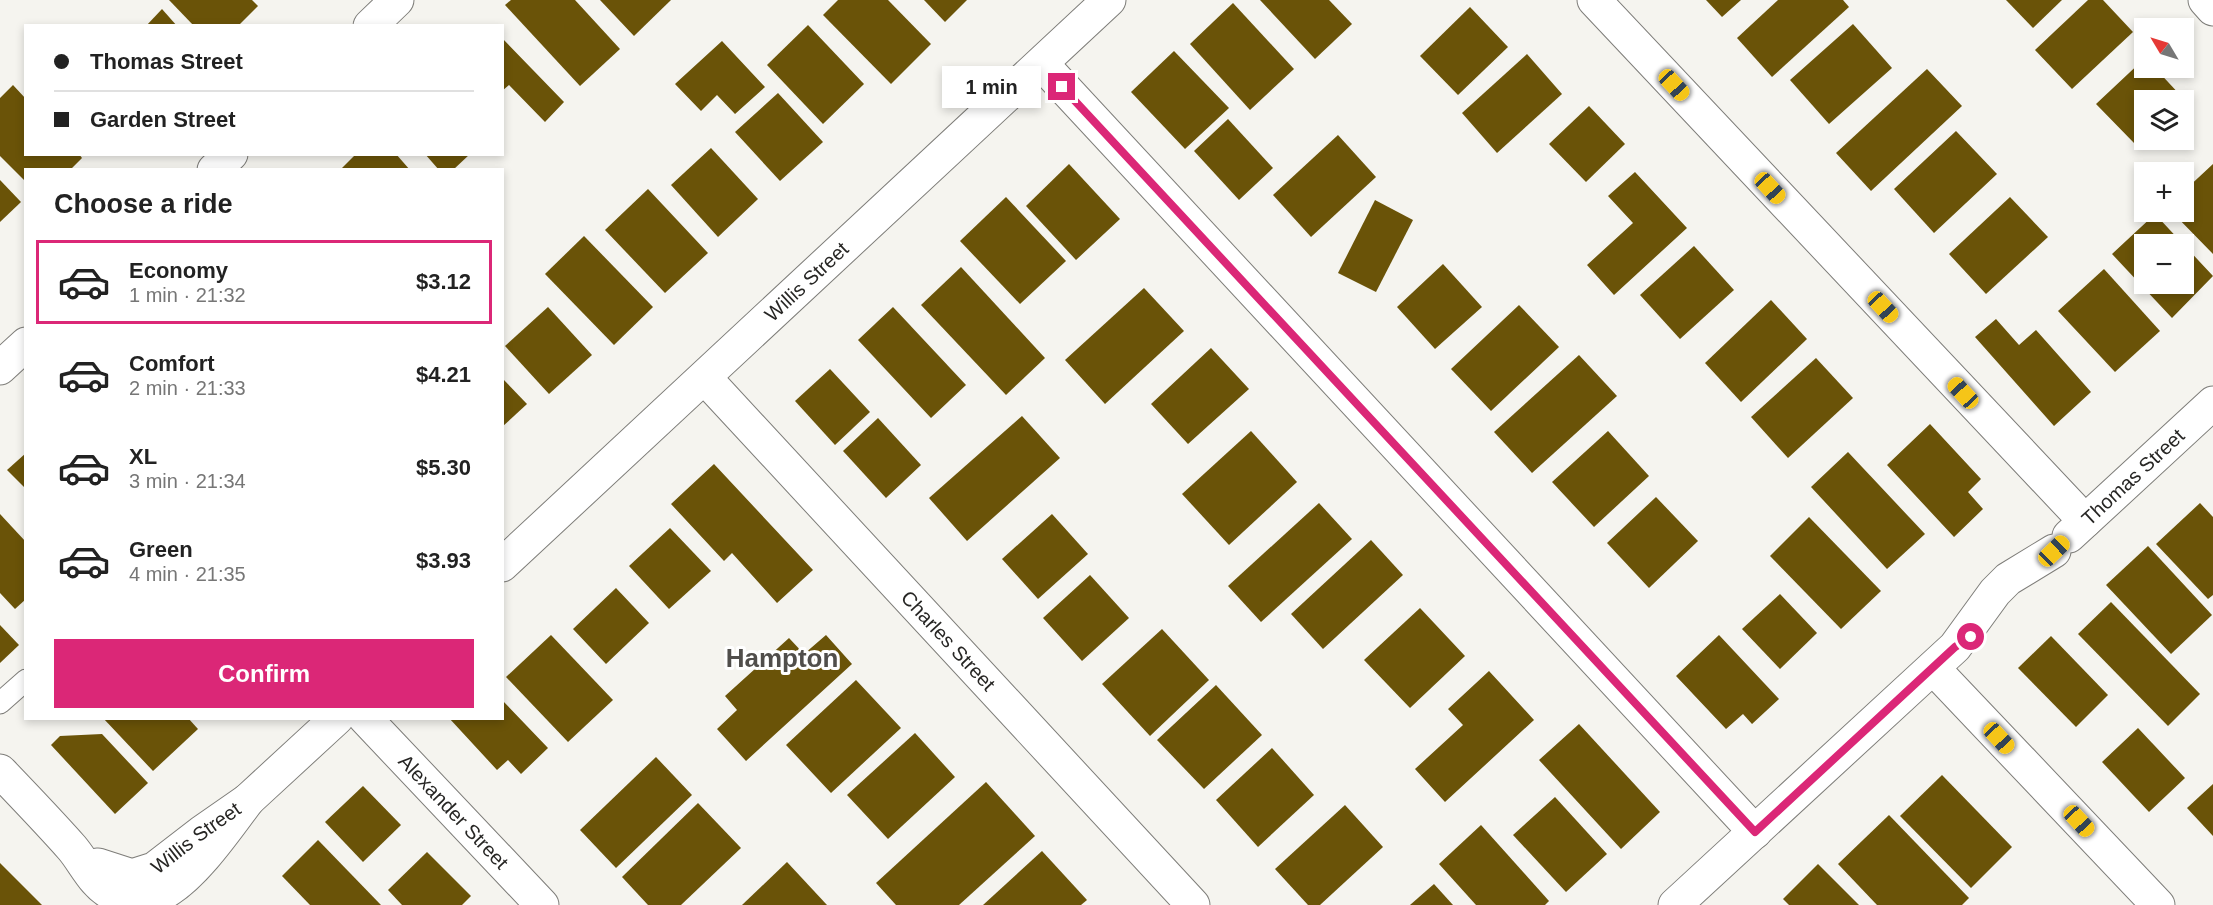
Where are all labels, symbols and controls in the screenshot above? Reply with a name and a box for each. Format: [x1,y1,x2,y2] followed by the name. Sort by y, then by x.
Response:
[2134,18,2194,78] north arrow
[2134,18,2194,294] map controls
[90,49,243,74] text: Thomas Street
[942,66,1041,108] callout: 1 min
[1655,66,1693,104] car
[1048,73,1075,100] route end
[965,76,1018,98] text: 1 min
[2134,90,2194,150] button: layers
[90,107,236,132] text: Garden Street
[2134,162,2194,222] button: +
[1751,169,1789,207] car
[54,189,233,219] text: Choose a ride
[2134,234,2194,294] button: −
[760,237,853,326] street label: Willis Street
[57,255,111,309] icon: car
[129,258,228,283] text: Economy
[416,269,471,294] text: $3.12
[129,284,246,306] text: 1 min · 21:32
[1864,288,1902,326] car
[57,348,111,402] icon: car
[129,351,215,376] text: Comfort
[416,362,471,387] text: $4.21
[1944,374,1982,412] car
[129,377,246,399] text: 2 min · 21:33
[2077,424,2189,530] street label: Thomas Street
[57,441,111,495] icon: car
[129,444,157,469] text: XL
[416,455,471,480] text: $5.30
[129,470,246,492] text: 3 min · 21:34
[2035,532,2073,570] car
[57,534,111,588] icon: car
[129,537,193,562] text: Green
[416,548,471,573] text: $3.93
[129,563,246,585] text: 4 min · 21:35
[897,586,1000,695] street label: Charles Street
[1957,623,1984,650] route start
[54,639,474,708] button: Confirm
[726,643,838,673] district label: Hampton
[1980,719,2018,757] car
[394,750,513,874] street label: Alexander Street
[147,797,245,878] street label: Willis Street
[2060,802,2098,840] car

